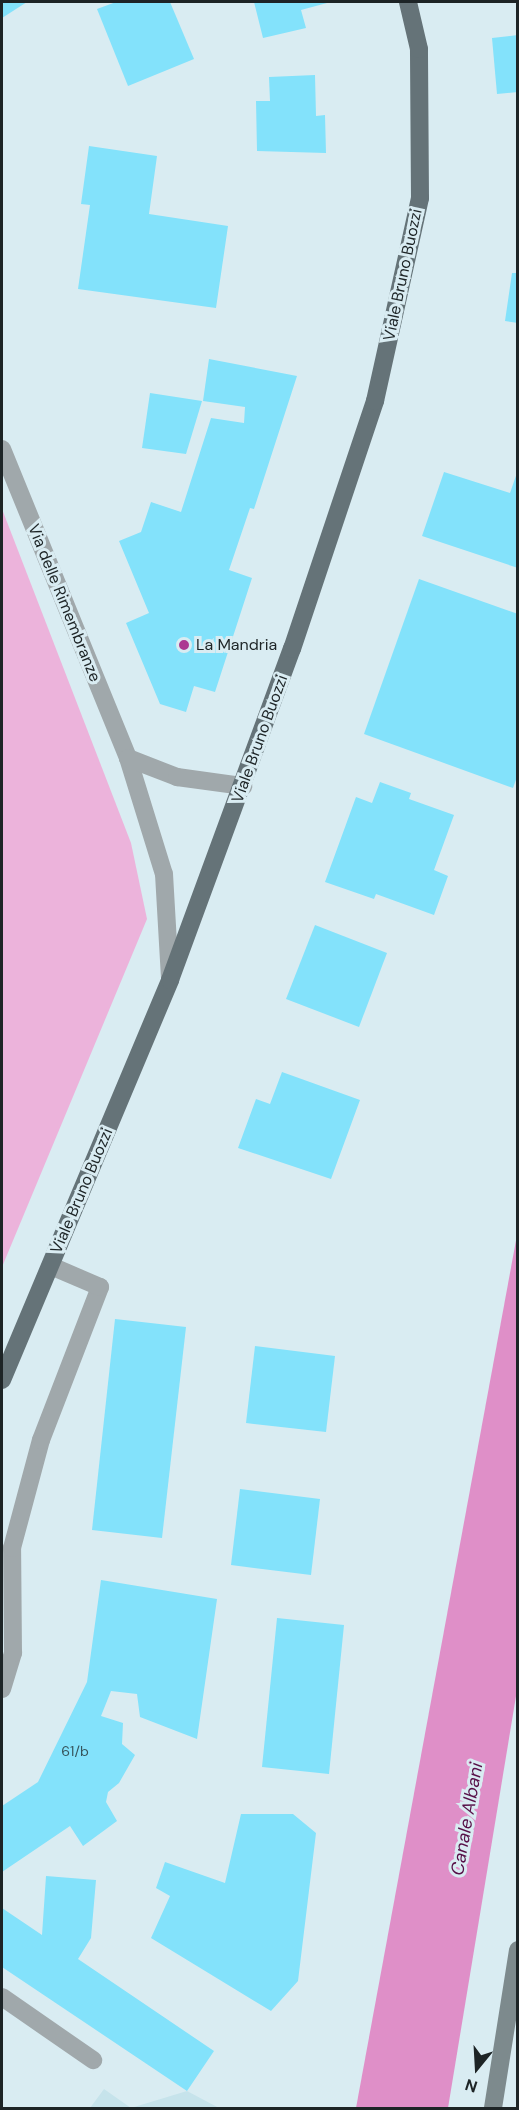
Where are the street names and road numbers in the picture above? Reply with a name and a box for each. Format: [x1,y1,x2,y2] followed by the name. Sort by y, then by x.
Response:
[380,207,426,343] street label: Viale Bruno Buozzi
[24,521,104,685] street label: Via delle Rimembranze
[228,672,292,806] street label: Viale Bruno Buozzi
[47,1125,117,1257] street label: Viale Bruno Buozzi

